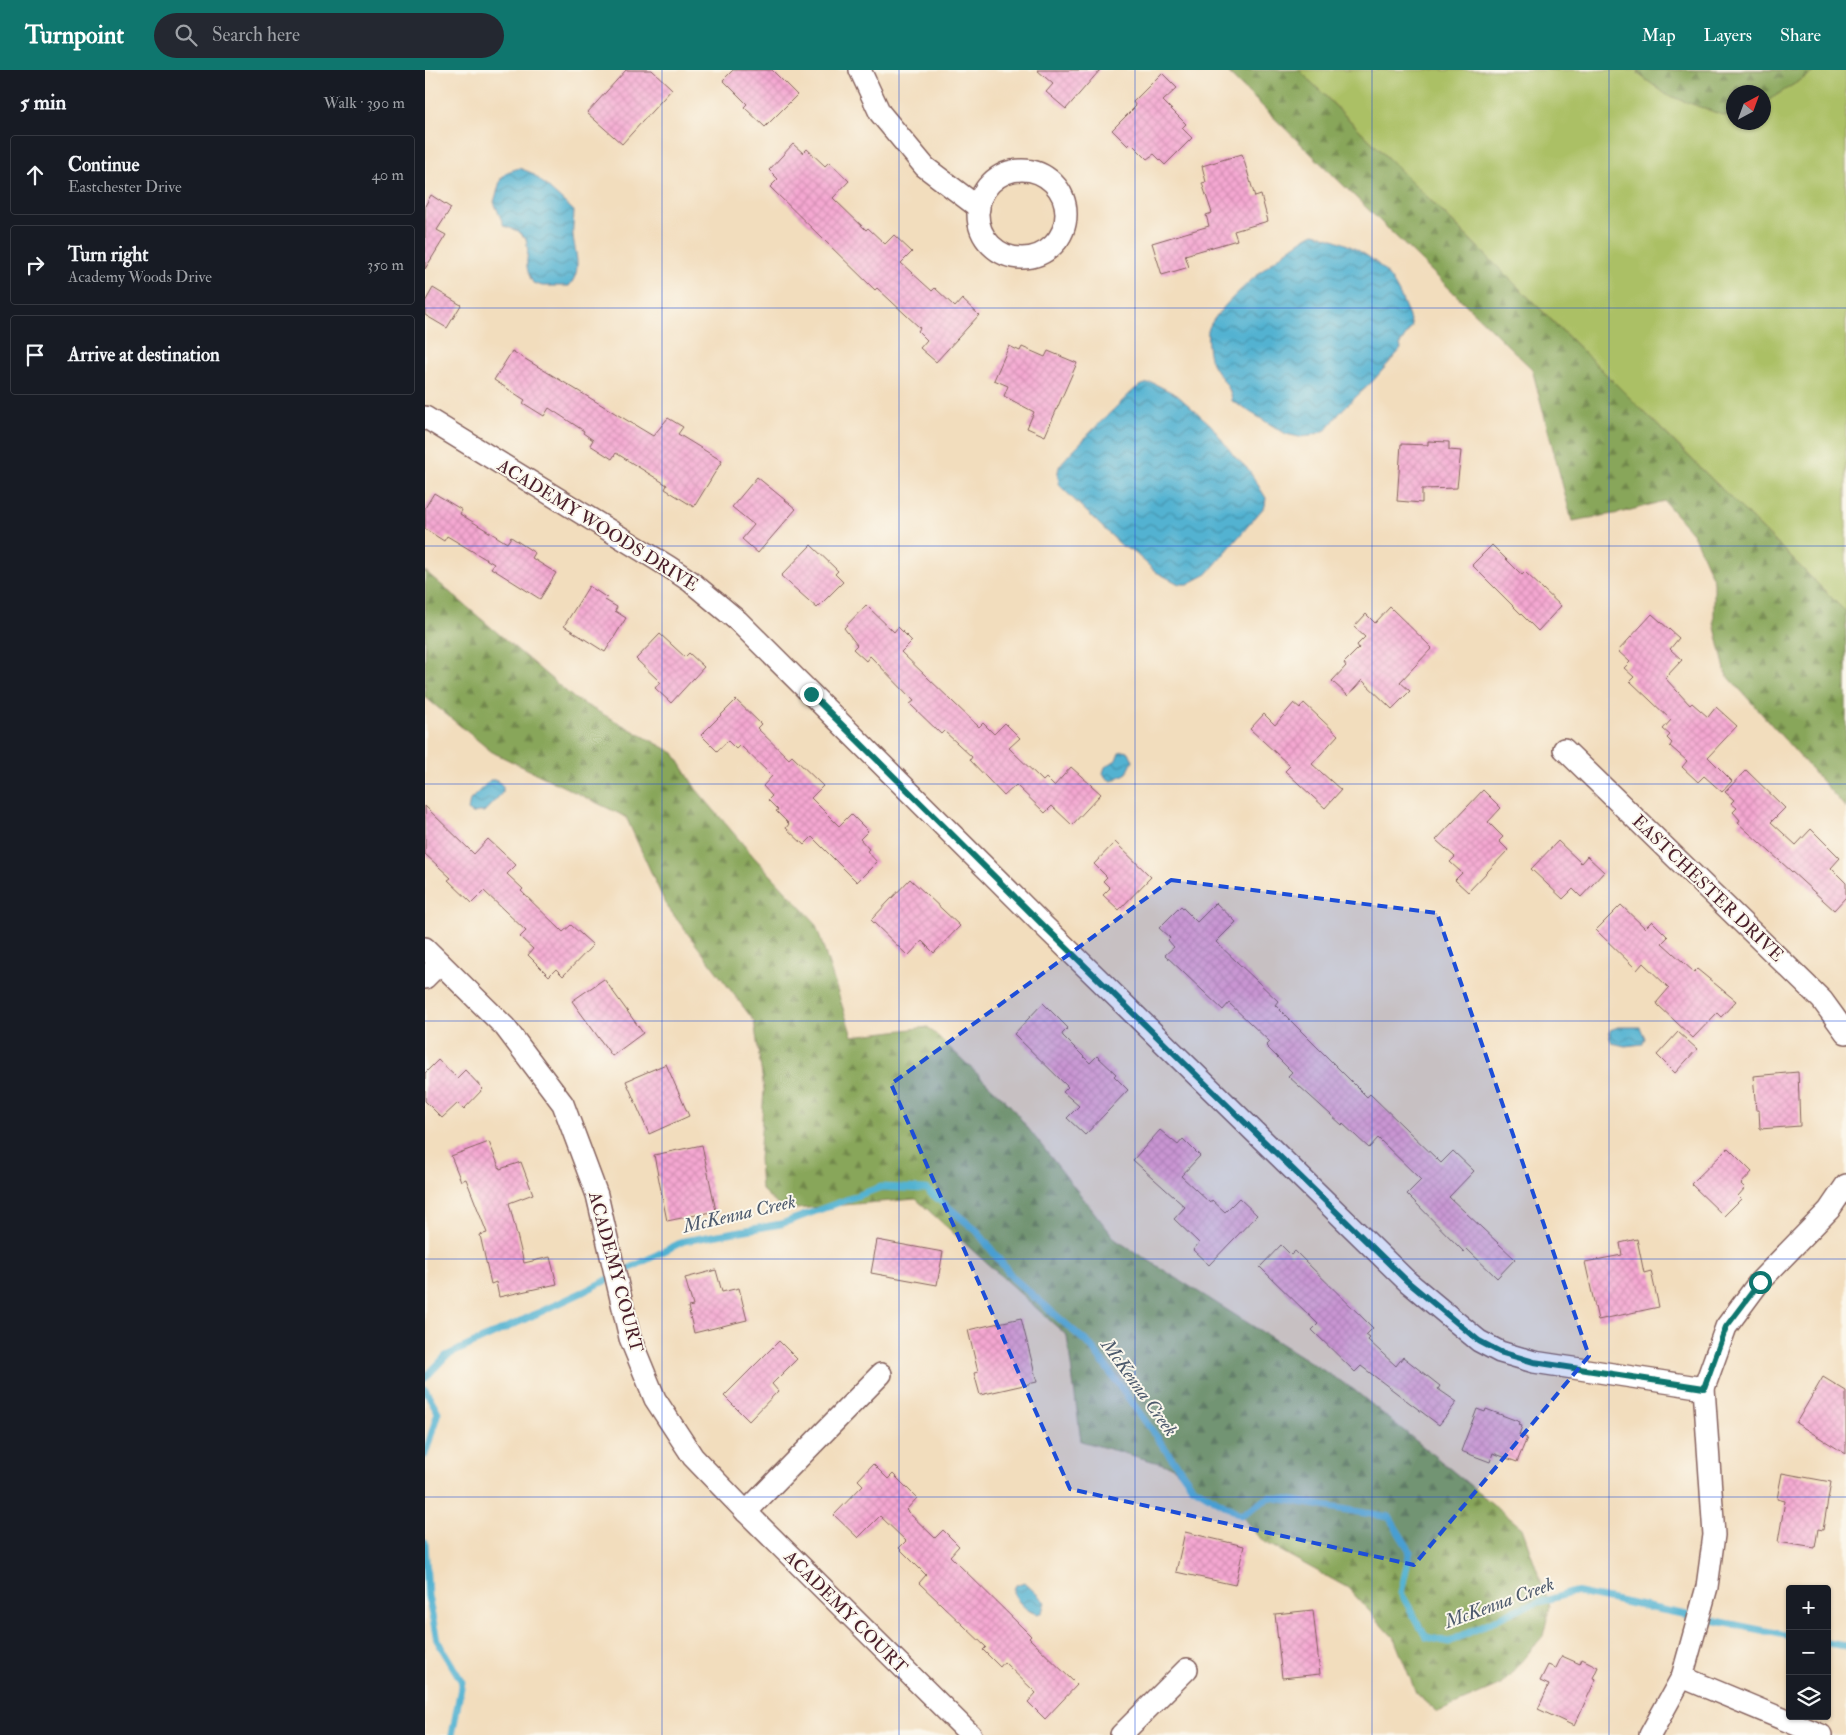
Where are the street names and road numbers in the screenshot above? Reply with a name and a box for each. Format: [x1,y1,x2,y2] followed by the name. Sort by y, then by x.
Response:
[492,453,703,597] street label: ACADEMY WOODS DRIVE
[1627,810,1788,967] street label: EASTCHESTER DRIVE
[583,1188,648,1356] street label: ACADEMY COURT
[778,1545,913,1679] street label: ACADEMY COURT

